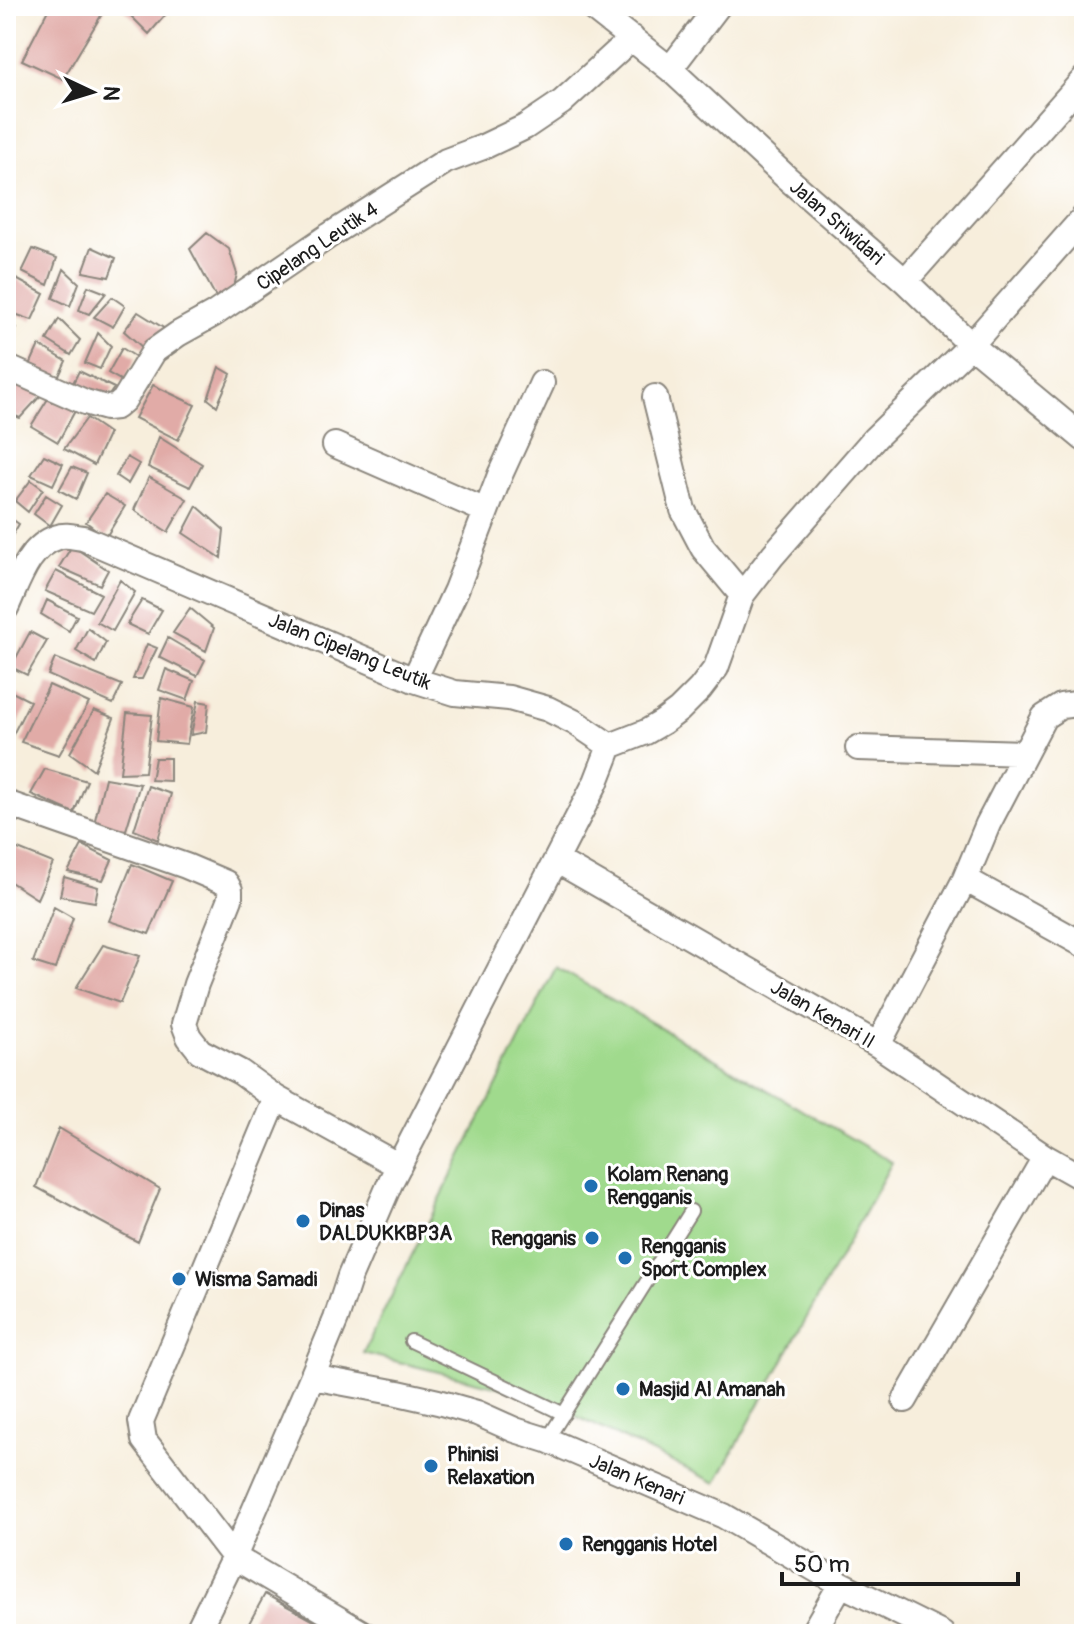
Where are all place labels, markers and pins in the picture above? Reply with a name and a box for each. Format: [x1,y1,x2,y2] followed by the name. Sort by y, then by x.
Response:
[607,1162,728,1210] place label: Kolam Renang Rengganis
[582,1177,600,1195] marker: Kolam Renang Rengganis
[319,1198,452,1246] place label: Dinas DALDUKKBP3A
[294,1212,312,1230] marker: Dinas DALDUKKBP3A
[491,1226,576,1251] place label: Rengganis
[583,1229,601,1247] marker: Rengganis
[641,1234,767,1282] place label: Rengganis Sport Complex
[616,1249,634,1267] marker: Rengganis Sport Complex
[195,1267,318,1292] place label: Wisma Samadi
[170,1270,188,1288] marker: Wisma Samadi
[639,1377,785,1402] place label: Masjid Al Amanah
[614,1380,632,1398] marker: Masjid Al Amanah
[447,1442,535,1490] place label: Phinisi Relaxation
[422,1457,440,1475] marker: Phinisi Relaxation
[582,1532,717,1557] place label: Rengganis Hotel
[557,1535,575,1553] marker: Rengganis Hotel

